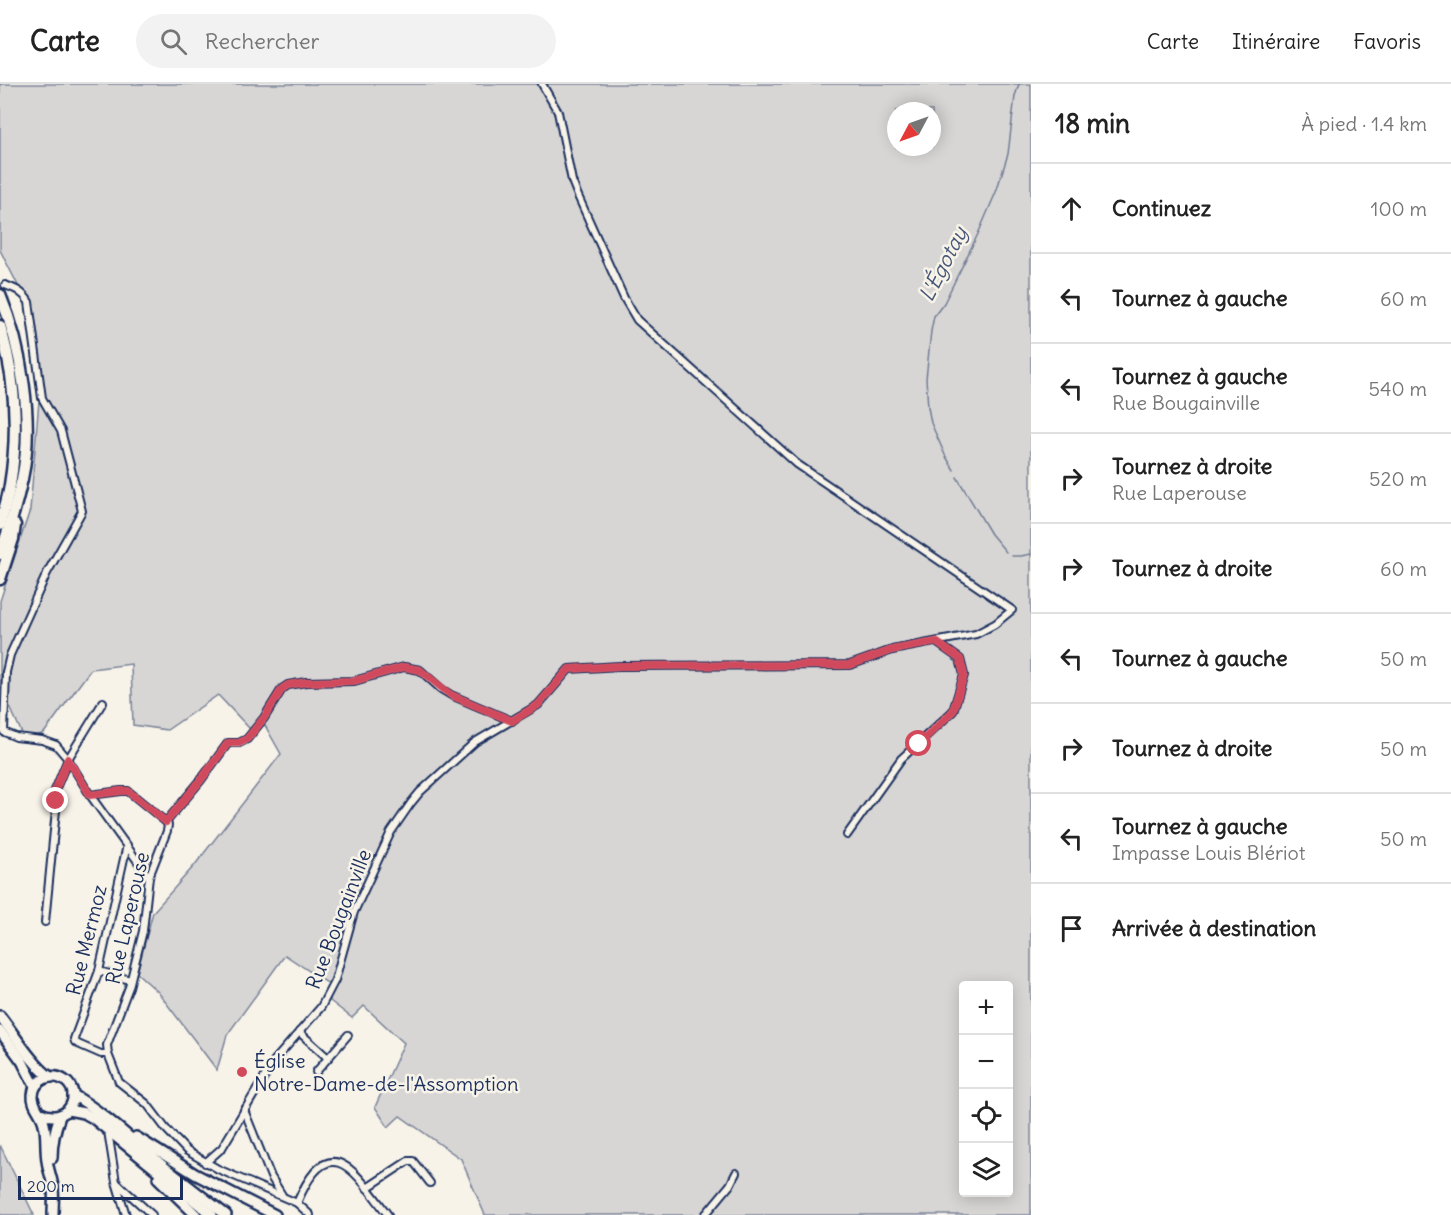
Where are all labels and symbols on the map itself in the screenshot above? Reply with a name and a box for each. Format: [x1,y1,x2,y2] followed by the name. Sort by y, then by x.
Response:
[887,102,941,156] north arrow
[913,220,974,306] water label: L'Égotay
[905,730,931,756] route start
[42,787,68,813] route end
[300,845,376,993] street label: Rue Bougainville
[100,849,154,987] street label: Rue Laperouse
[60,882,112,998] street label: Rue Mermoz
[254,1048,519,1096] place label: Église Notre-Dame-de-l'Assomption
[235,1065,249,1079] marker: Église Notre-Dame-de-l'Assomption
[18,1173,183,1200] scale bar

